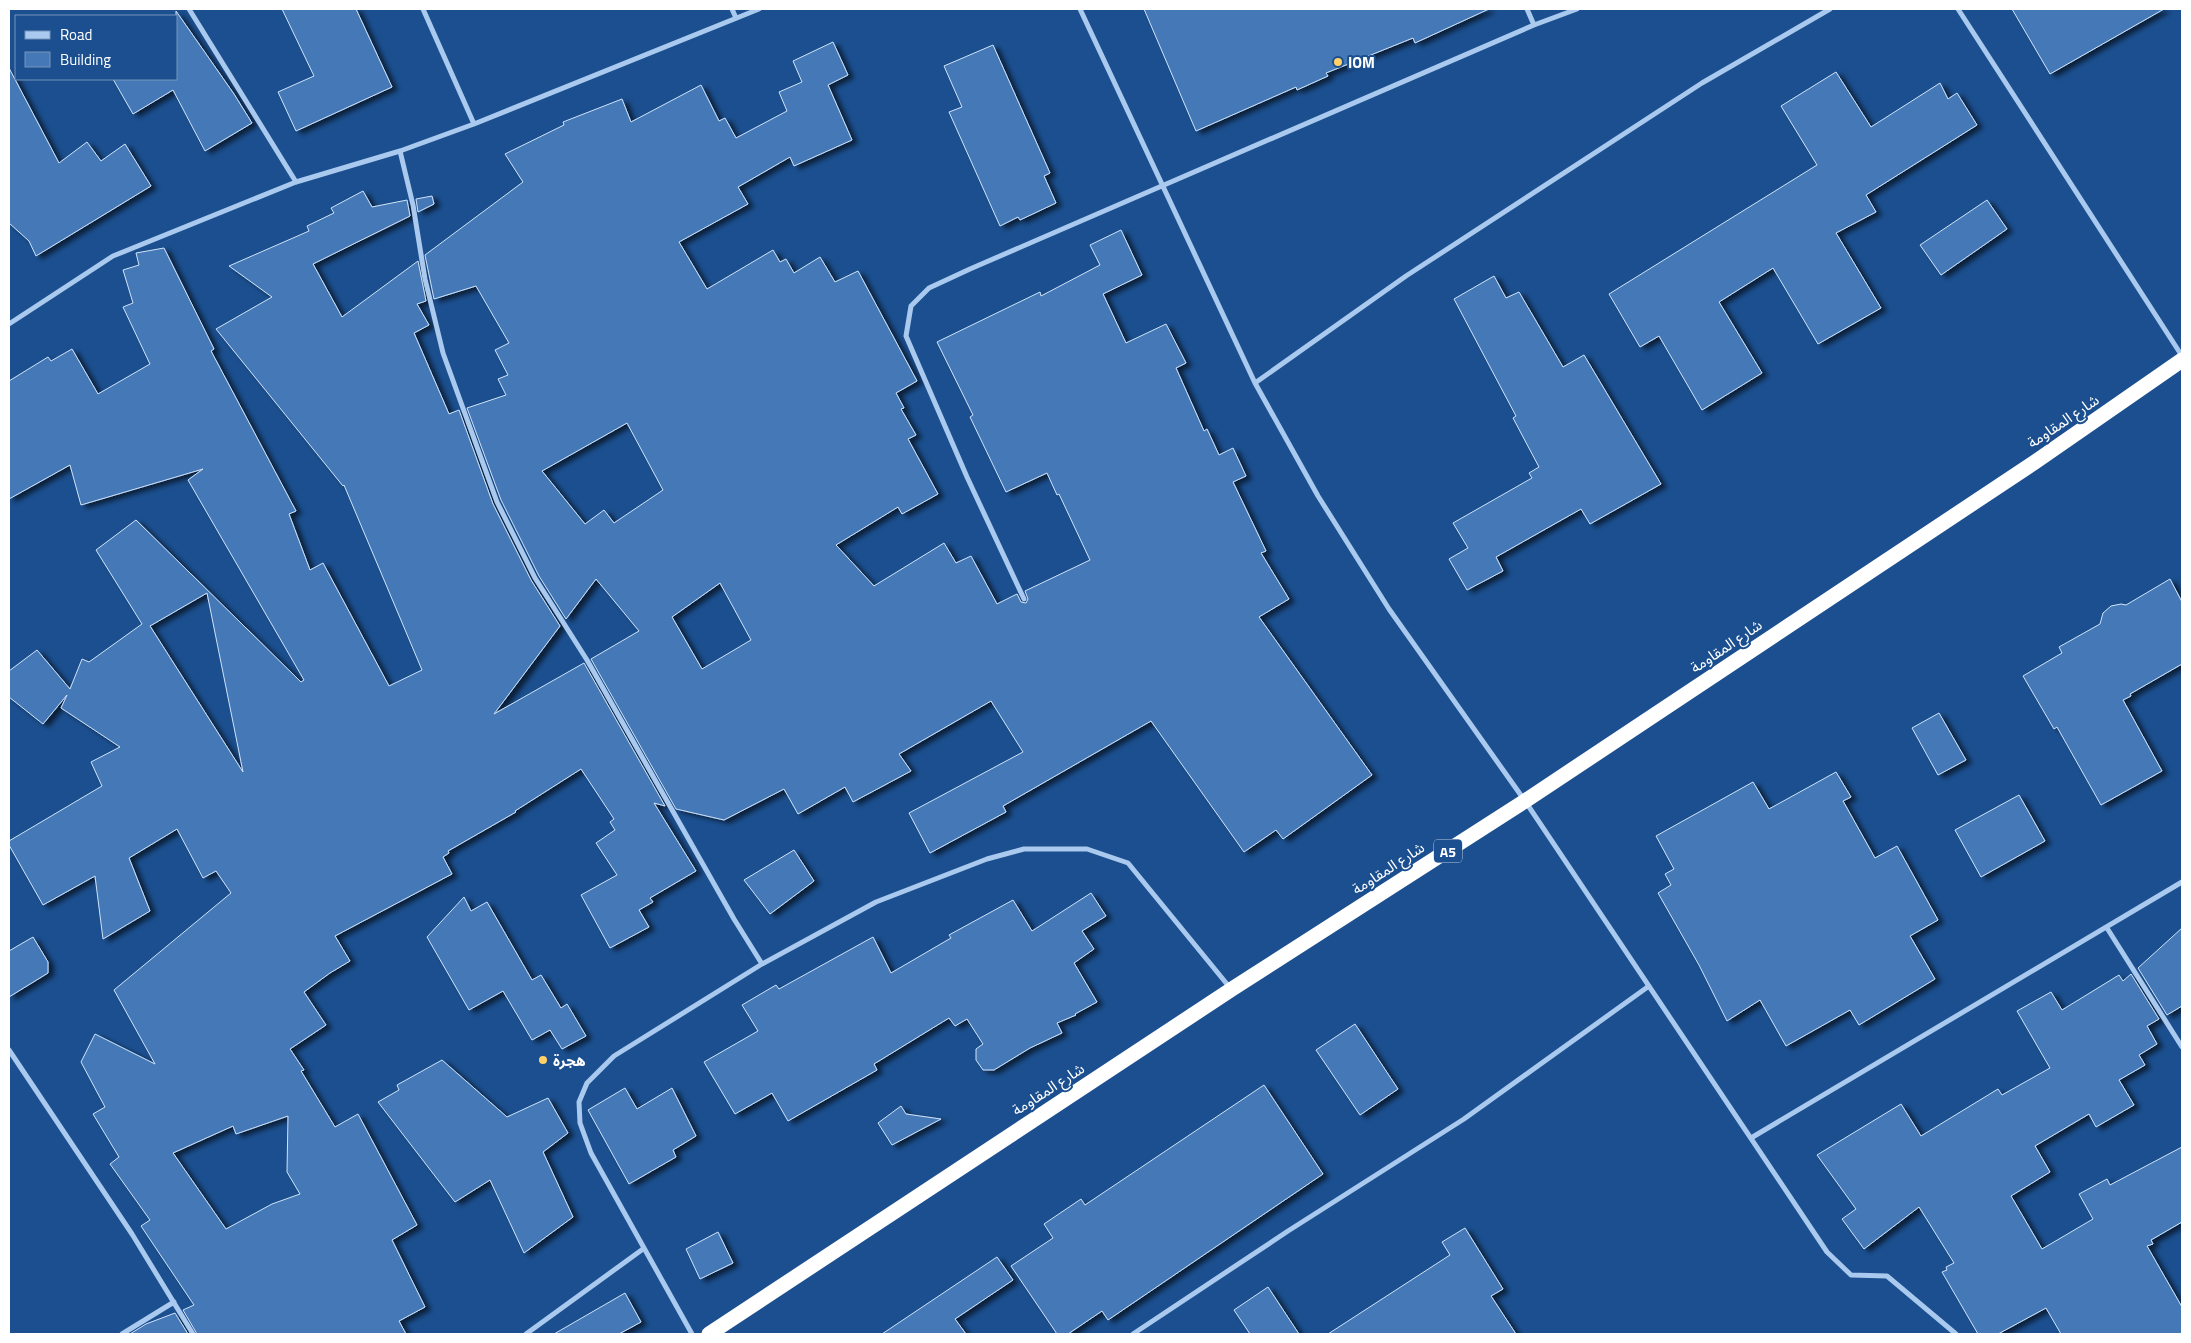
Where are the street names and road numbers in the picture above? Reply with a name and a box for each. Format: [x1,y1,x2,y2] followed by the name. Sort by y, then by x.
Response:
[2022,388,2104,454] street label: شارع المقاومة
[1685,613,1767,679] street label: شارع المقاومة
[1347,836,1430,901] street label: شارع المقاومة
[1434,839,1462,862] road number: A5
[1007,1057,1090,1122] street label: شارع المقاومة

